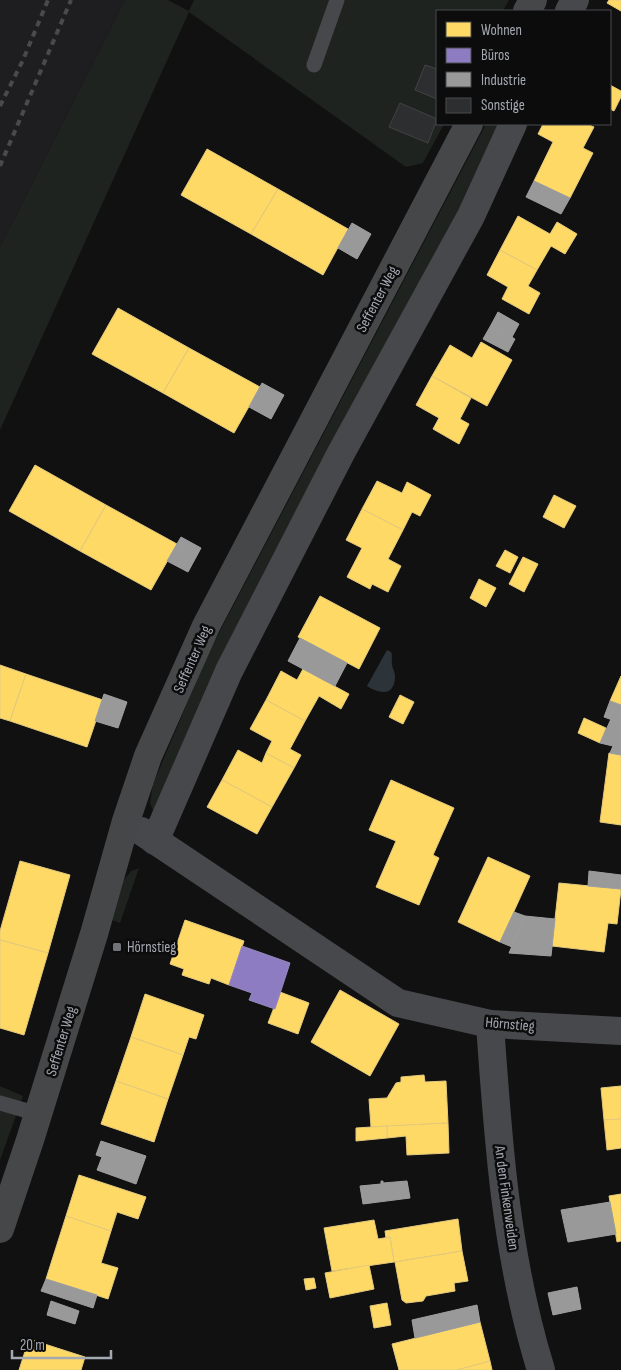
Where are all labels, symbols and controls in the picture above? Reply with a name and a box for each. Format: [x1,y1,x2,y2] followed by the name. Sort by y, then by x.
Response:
[436,10,611,125] legend
[481,21,522,40] text: Wohnen
[481,46,510,65] text: Büros
[481,71,526,90] text: Industrie
[481,96,525,115] text: Sonstige
[352,263,403,335] street label: Seffenter Weg
[169,622,216,696] street label: Seffenter Weg
[127,938,176,957] place label: Hörnstieg
[111,941,123,953] marker: Hörnstieg
[42,1004,81,1078] street label: Seffenter Weg
[485,1013,535,1036] street label: Hörnstieg
[490,1143,523,1252] street label: An den Finkenweiden
[12,1328,111,1360] scale bar
[20,1336,45,1355] text: 20 m

